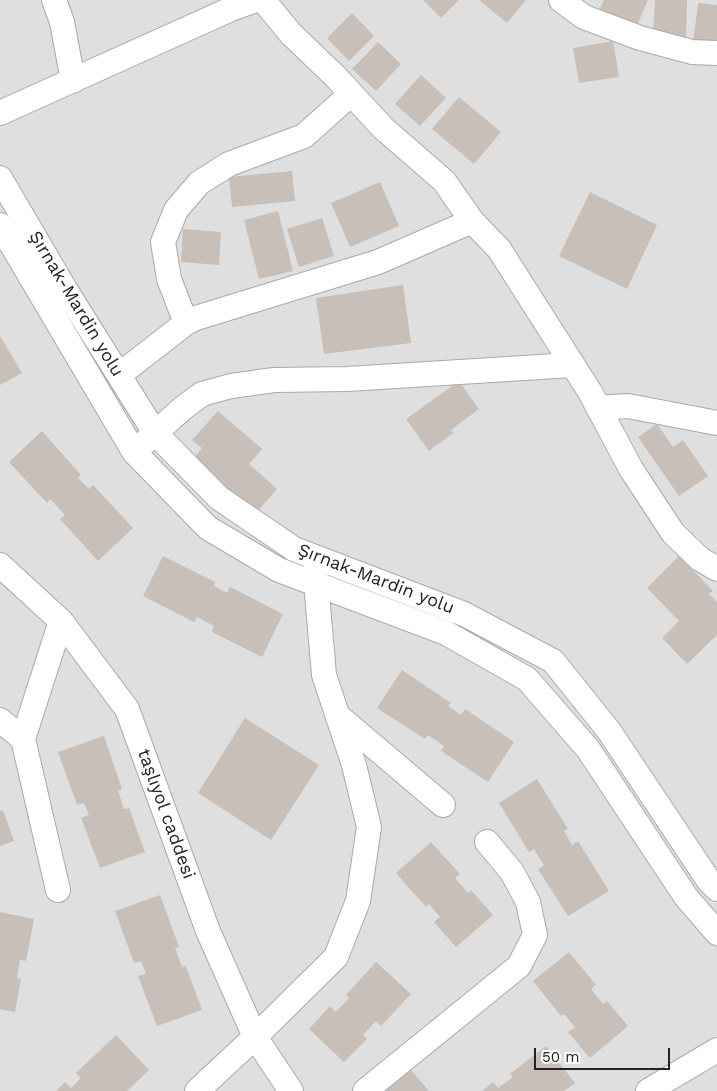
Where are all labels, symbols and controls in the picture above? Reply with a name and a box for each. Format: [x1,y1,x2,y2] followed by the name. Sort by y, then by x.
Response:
[24,227,128,381] street label: Şırnak-Mardin yolu
[295,539,457,619] street label: Şırnak-Mardin yolu
[132,746,200,882] street label: taşlıyol caddesi
[537,1038,673,1070] scale bar
[542,1048,579,1066] text: 50 m

